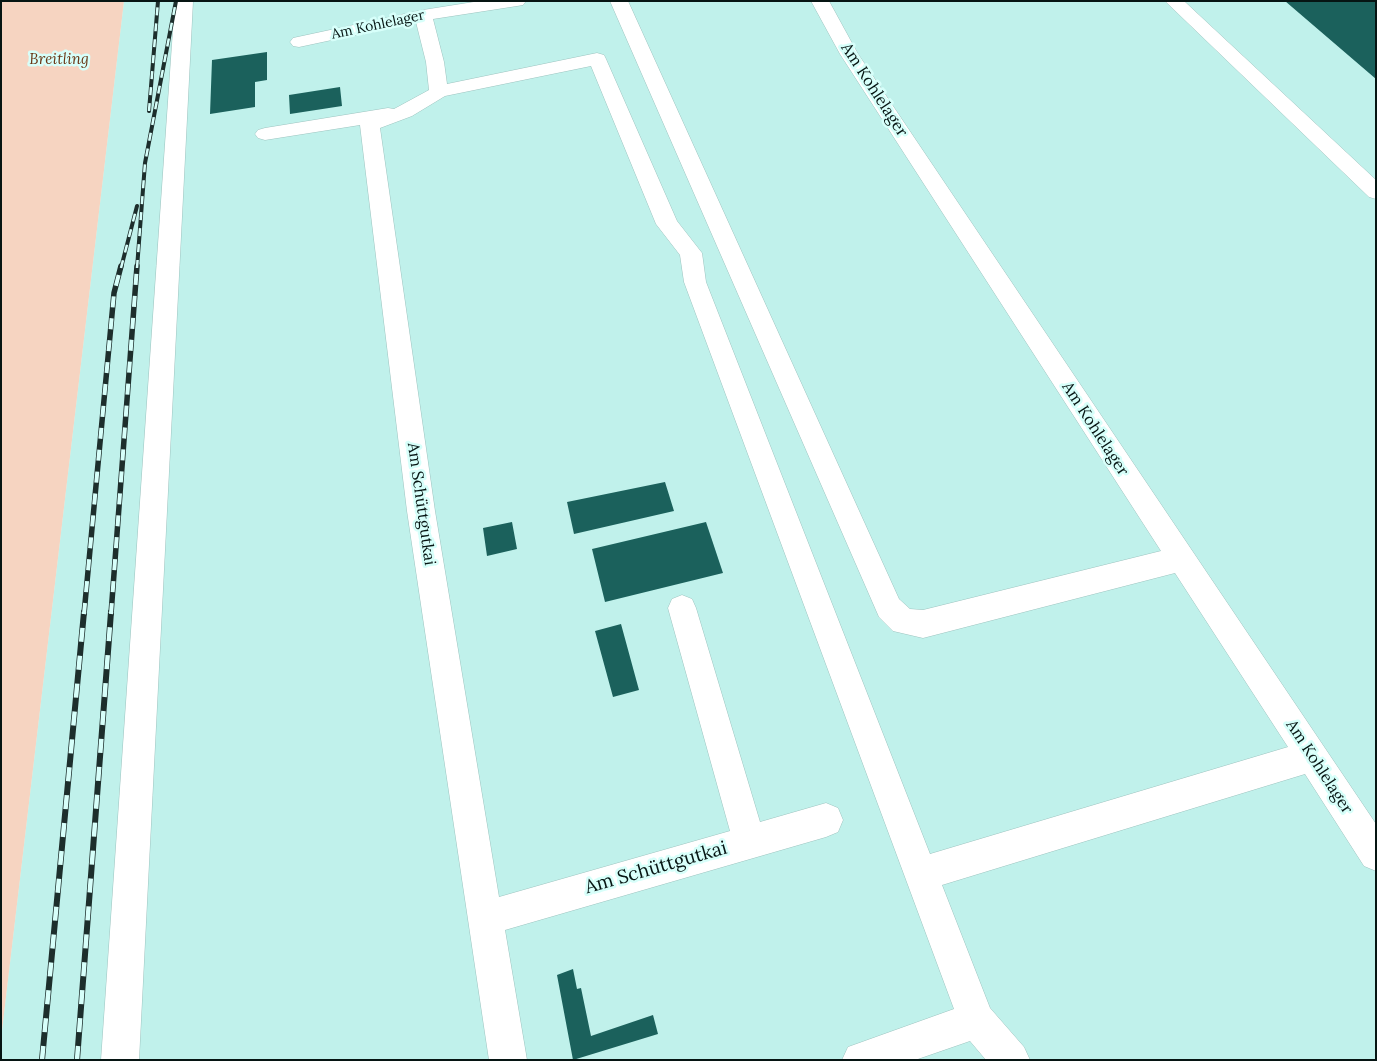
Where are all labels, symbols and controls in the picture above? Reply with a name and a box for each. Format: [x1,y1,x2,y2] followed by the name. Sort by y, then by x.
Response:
[330,7,426,43] street label: Am Kohlelager
[836,39,912,141] street label: Am Kohlelager
[29,51,89,69] water label: Breitling
[1057,378,1133,480] street label: Am Kohlelager
[403,441,439,567] street label: Am Schüttgutkai
[1281,716,1357,818] street label: Am Kohlelager
[582,837,730,899] street label: Am Schüttgutkai

